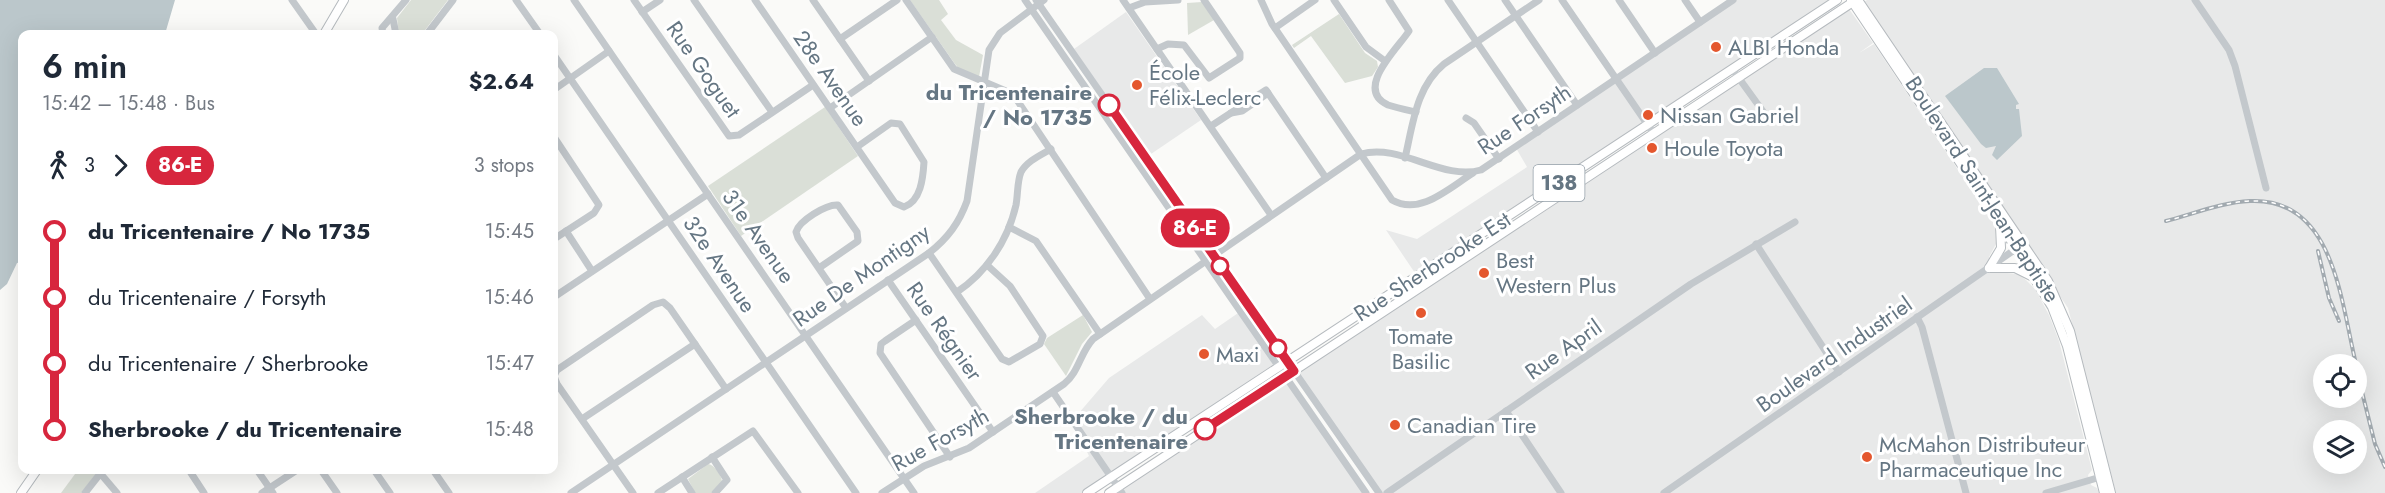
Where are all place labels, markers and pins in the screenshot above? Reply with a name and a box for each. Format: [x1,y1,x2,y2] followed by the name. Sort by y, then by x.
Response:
[1728,31,1839,63] place label: ALBI Honda
[1709,40,1723,54] marker: ALBI Honda
[1149,56,1261,113] place label: École Félix-Leclerc
[926,76,1092,133] place label: du Tricentenaire / No 1735
[1130,78,1144,92] marker: École Félix-Leclerc
[1098,94,1120,116] marker: du Tricentenaire / No 1735
[1660,99,1799,131] place label: Nissan Gabriel
[1641,108,1655,122] marker: Nissan Gabriel
[1664,132,1783,164] place label: Houle Toyota
[1645,141,1659,155] marker: Houle Toyota
[1496,244,1616,301] place label: Best Western Plus
[1211,257,1229,275] unlabelled marker
[1477,266,1491,280] marker: Best Western Plus
[1414,306,1428,320] marker: Tomate Basilic
[1389,320,1453,377] place label: Tomate Basilic
[1216,338,1259,370] place label: Maxi
[1269,339,1287,357] unlabelled marker
[1197,347,1211,361] marker: Maxi
[1014,400,1188,457] place label: Sherbrooke / du Tricentenaire
[1407,409,1536,441] place label: Canadian Tire
[1194,418,1216,440] marker: Sherbrooke / du Tricentenaire
[1388,418,1402,432] marker: Canadian Tire
[1879,428,2086,485] place label: McMahon Distributeur Pharmaceutique Inc
[1860,450,1874,464] marker: McMahon Distributeur Pharmaceutique Inc

